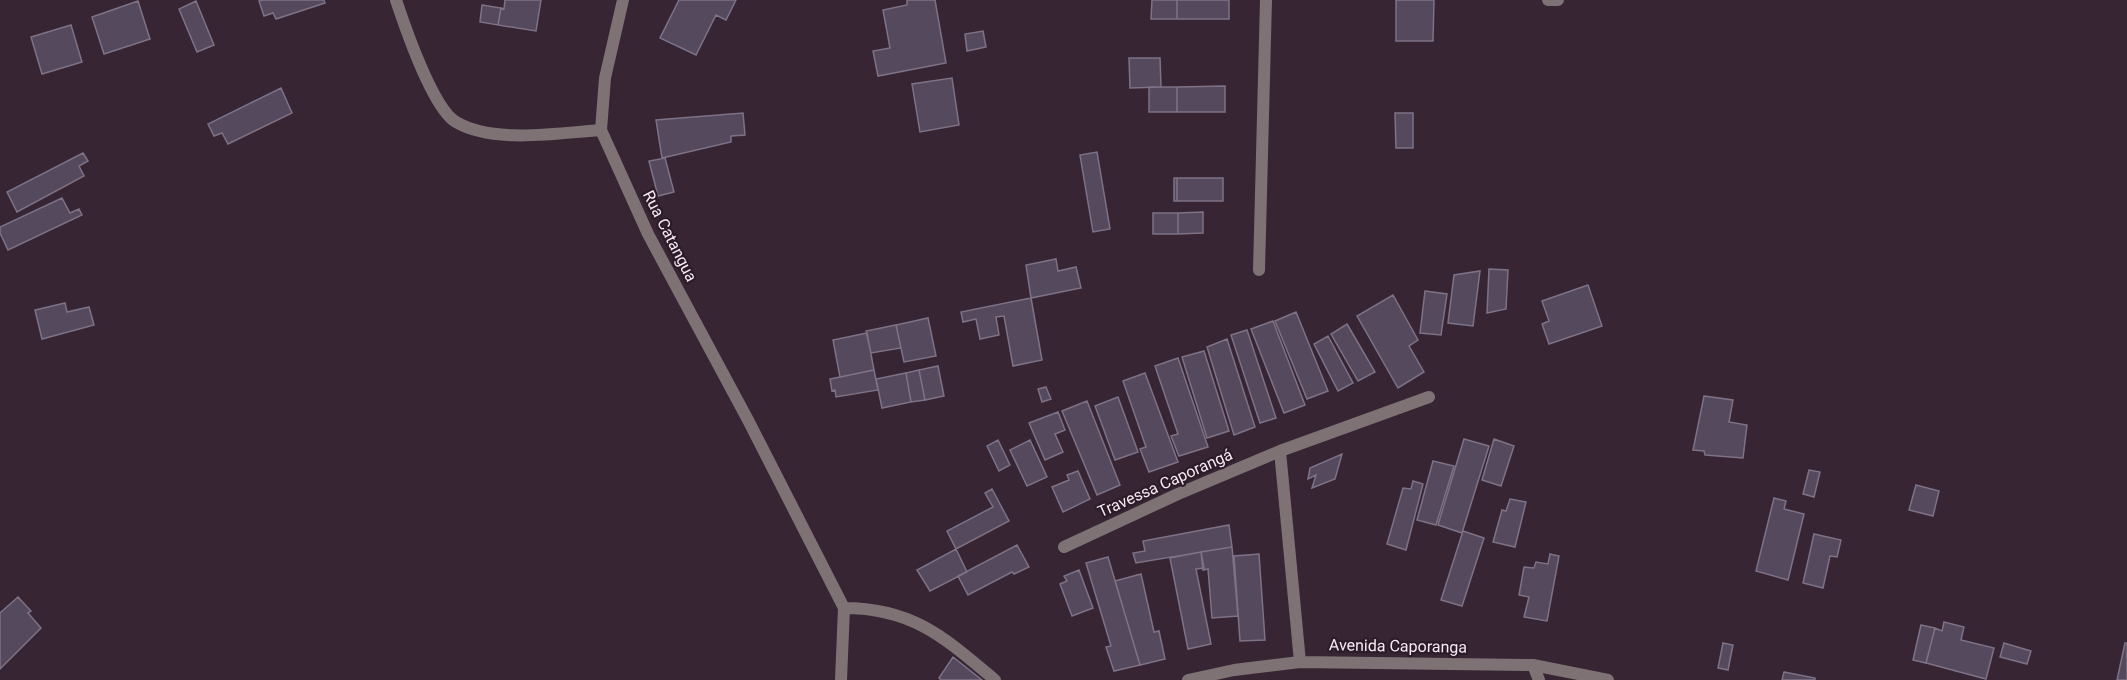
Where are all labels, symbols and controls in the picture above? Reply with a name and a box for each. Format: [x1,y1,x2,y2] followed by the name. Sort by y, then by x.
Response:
[639,187,701,285] street label: Rua Catangua
[1095,445,1235,521] street label: Travessa Caporangá
[1329,635,1467,657] street label: Avenida Caporanga

